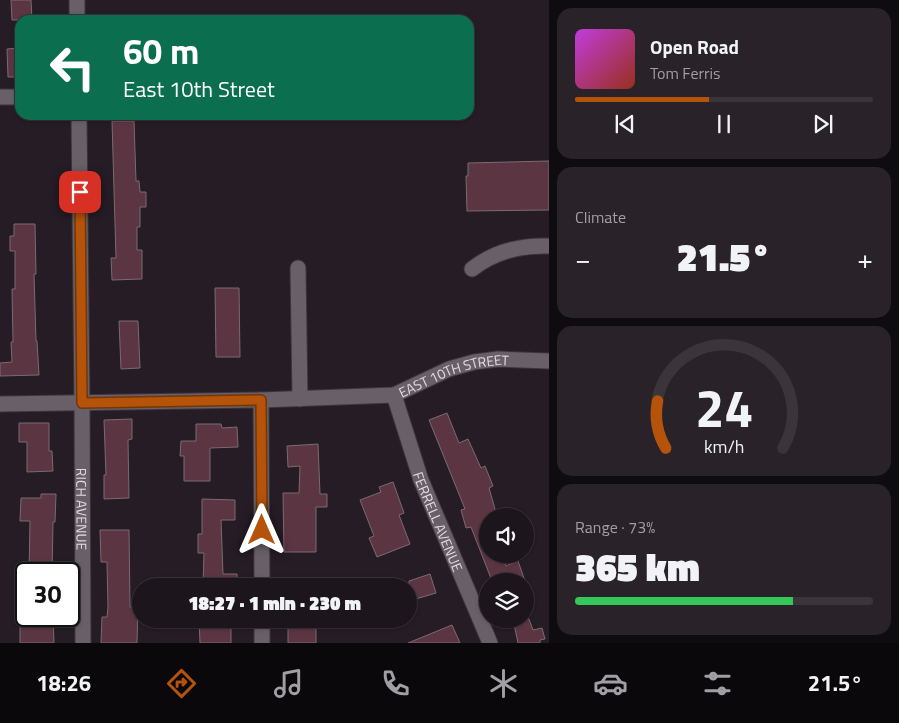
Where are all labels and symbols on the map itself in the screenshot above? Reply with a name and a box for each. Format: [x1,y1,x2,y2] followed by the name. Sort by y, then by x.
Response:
[59,171,101,213] pin
[395,348,510,402] street label: EAST 10TH STREET
[72,468,93,550] street label: RICH AVENUE
[408,469,469,575] street label: FERRELL AVENUE
[235,503,287,555] position arrow
[15,562,80,627] speed limit sign: 30

